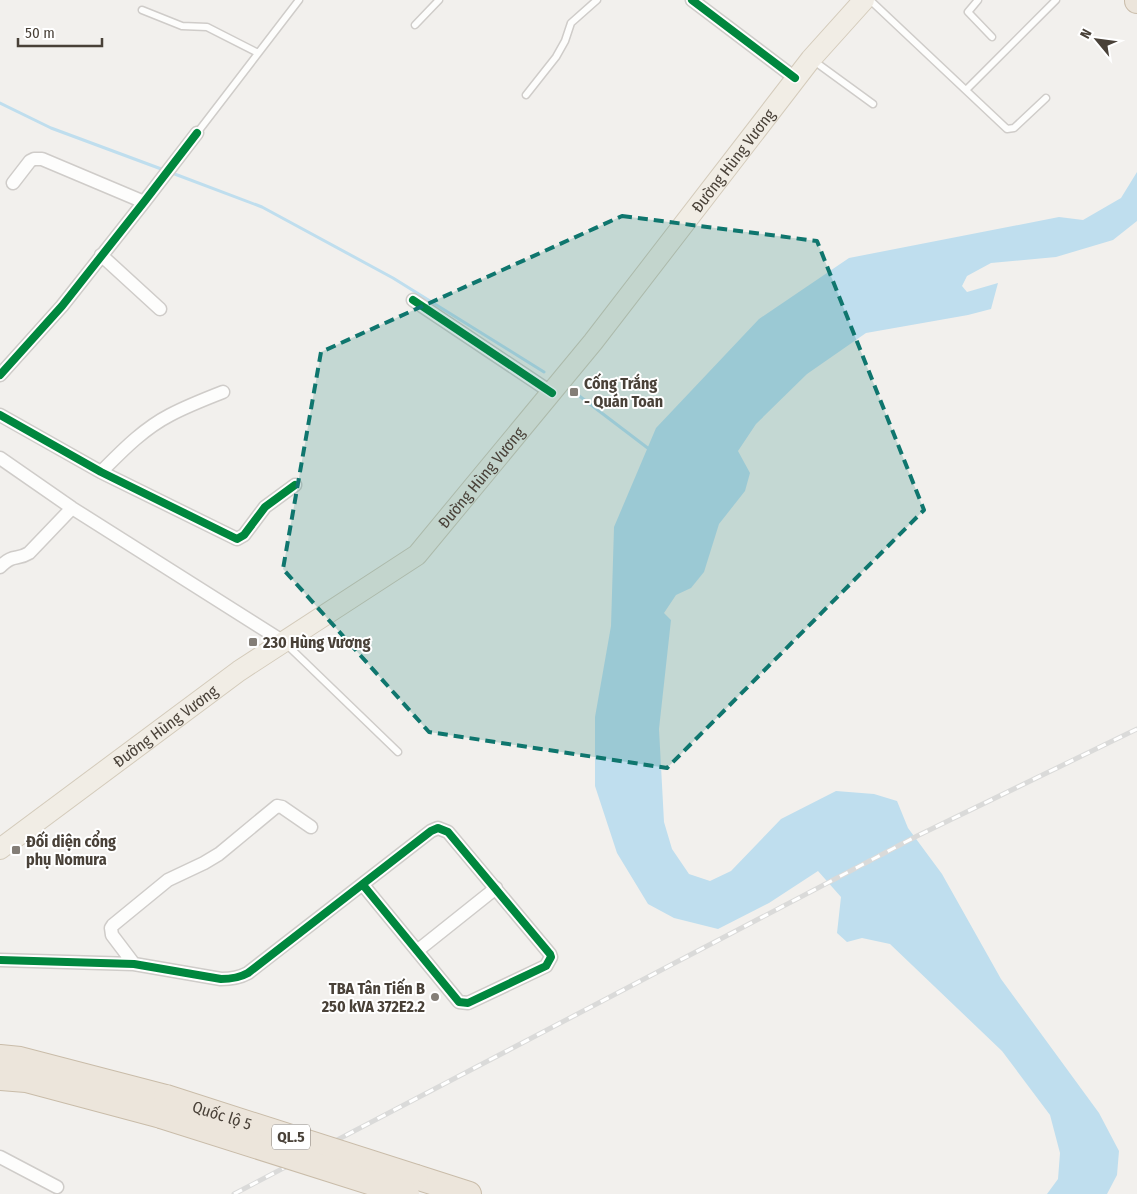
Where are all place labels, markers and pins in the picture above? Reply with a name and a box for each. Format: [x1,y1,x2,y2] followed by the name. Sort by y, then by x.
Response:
[584,373,663,411] place label: Cống Trắng - Quán Toan
[568,386,580,398] marker: Cống Trắng - Quán Toan
[262,633,370,652] place label: 230 Hùng Vương
[247,636,259,648] marker: 230 Hùng Vương
[26,829,116,869] place label: Đối diện cổng phụ Nomura
[10,844,22,856] marker: Đối diện cổng phụ Nomura
[321,978,426,1016] place label: TBA Tân Tiến B 250 kVA 372E2.2
[429,991,441,1003] marker: TBA Tân Tiến B 250 kVA 372E2.2

